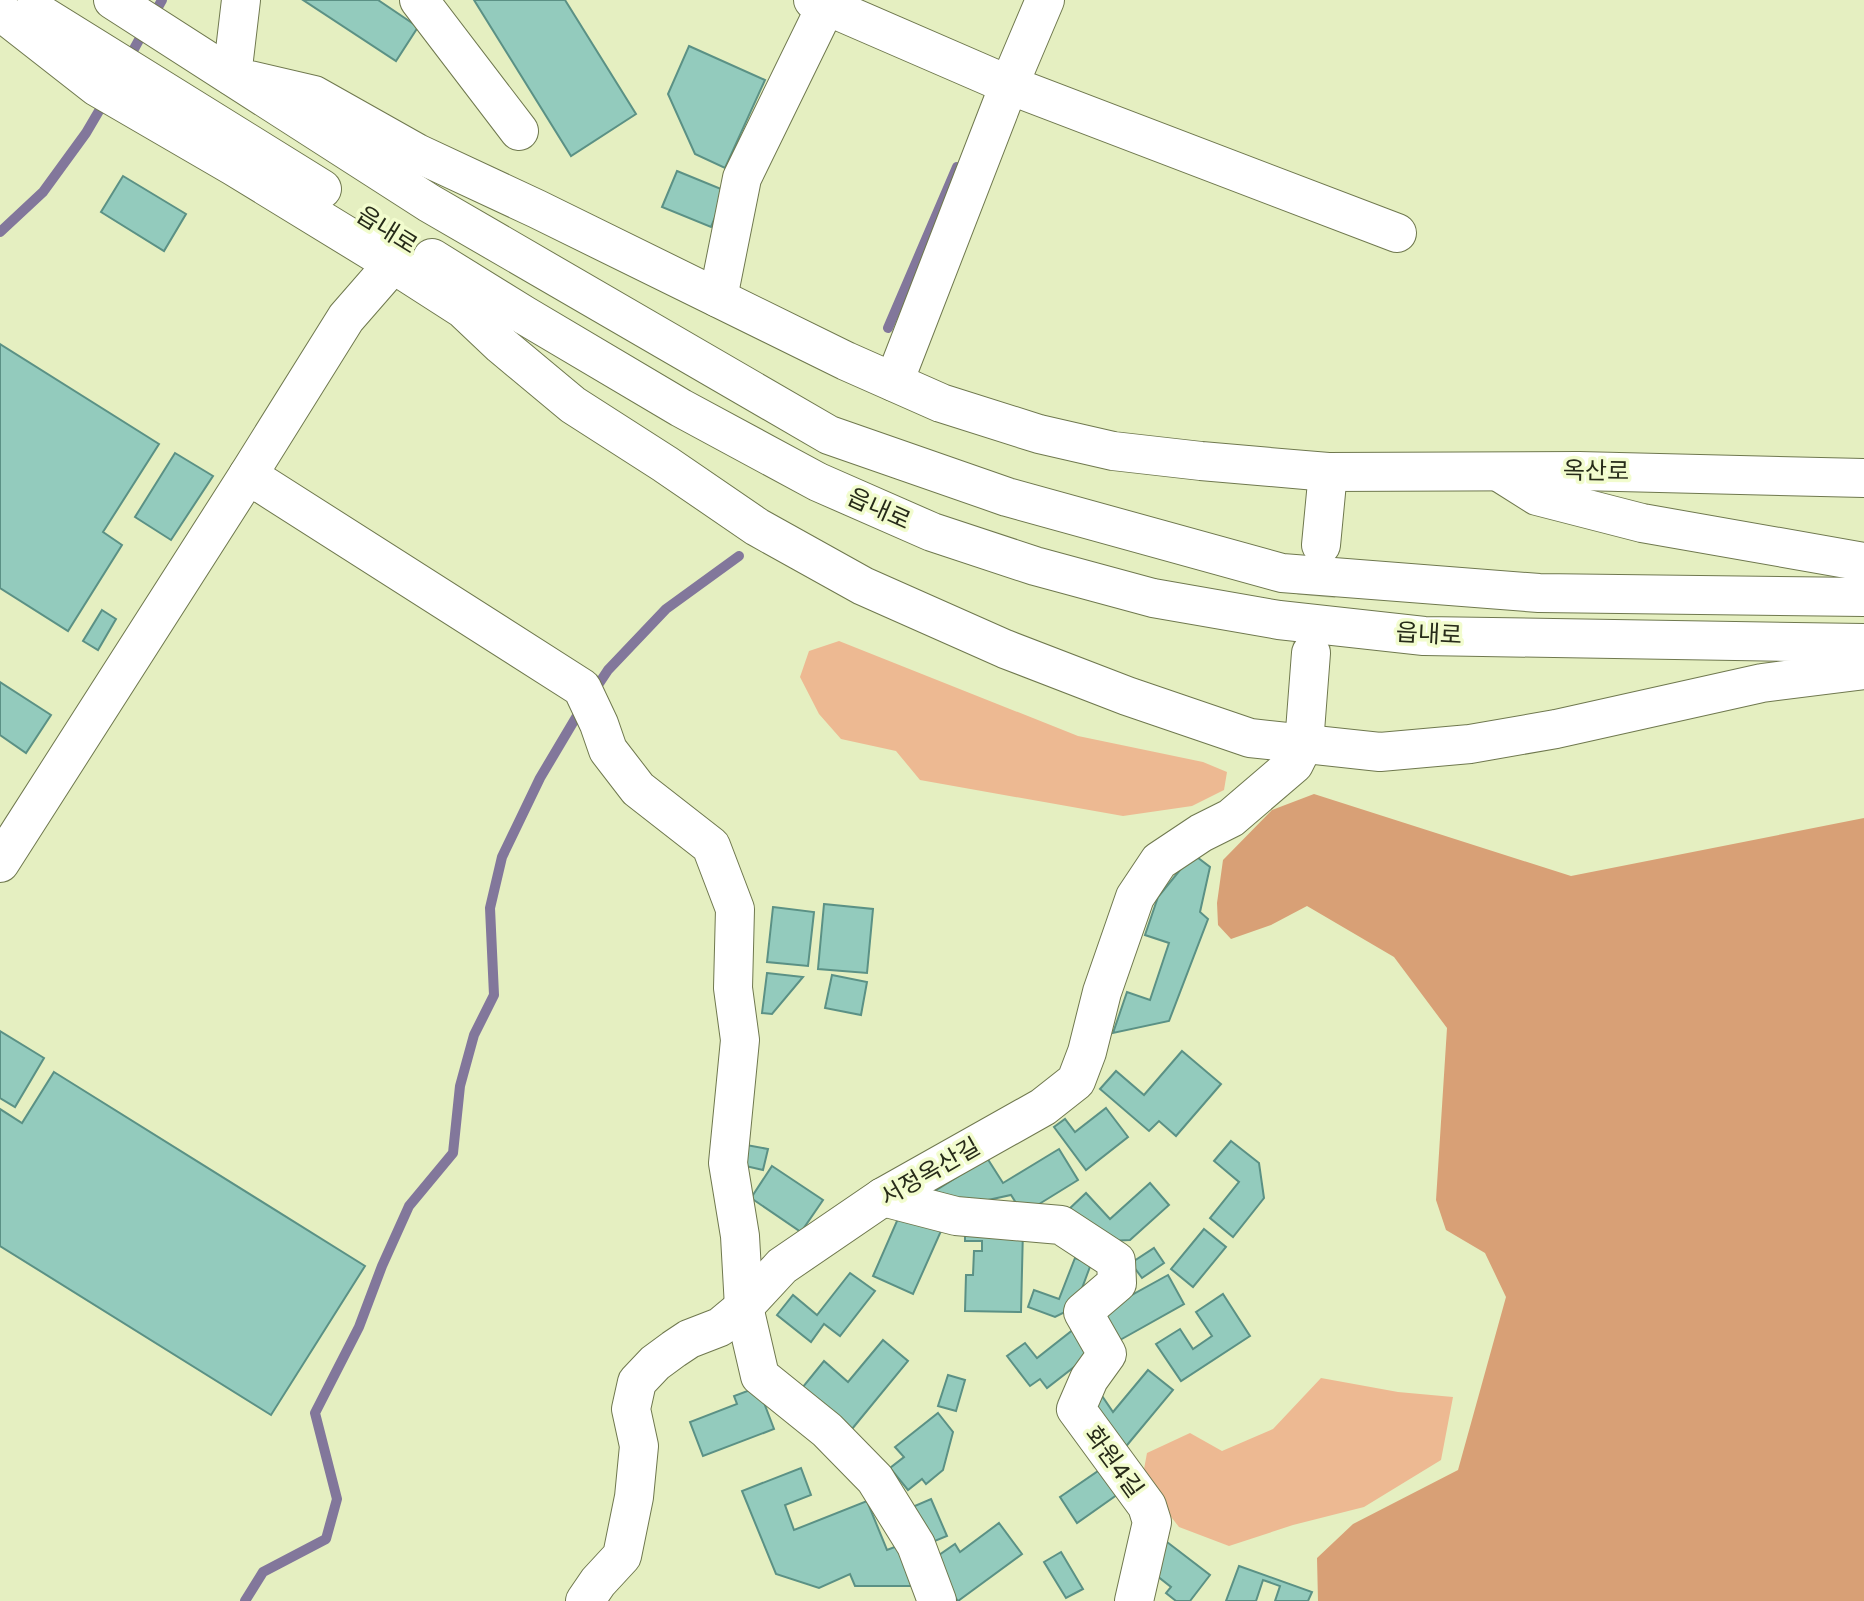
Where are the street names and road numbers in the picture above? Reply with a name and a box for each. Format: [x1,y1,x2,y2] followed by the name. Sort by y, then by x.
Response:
[352,199,424,259] street label: 읍내로
[1563,454,1629,485] street label: 옥산로
[843,481,916,534] street label: 읍내로
[1395,616,1463,649] street label: 읍내로
[874,1131,984,1211] street label: 서정옥산길
[1080,1420,1151,1502] street label: 화원4길

